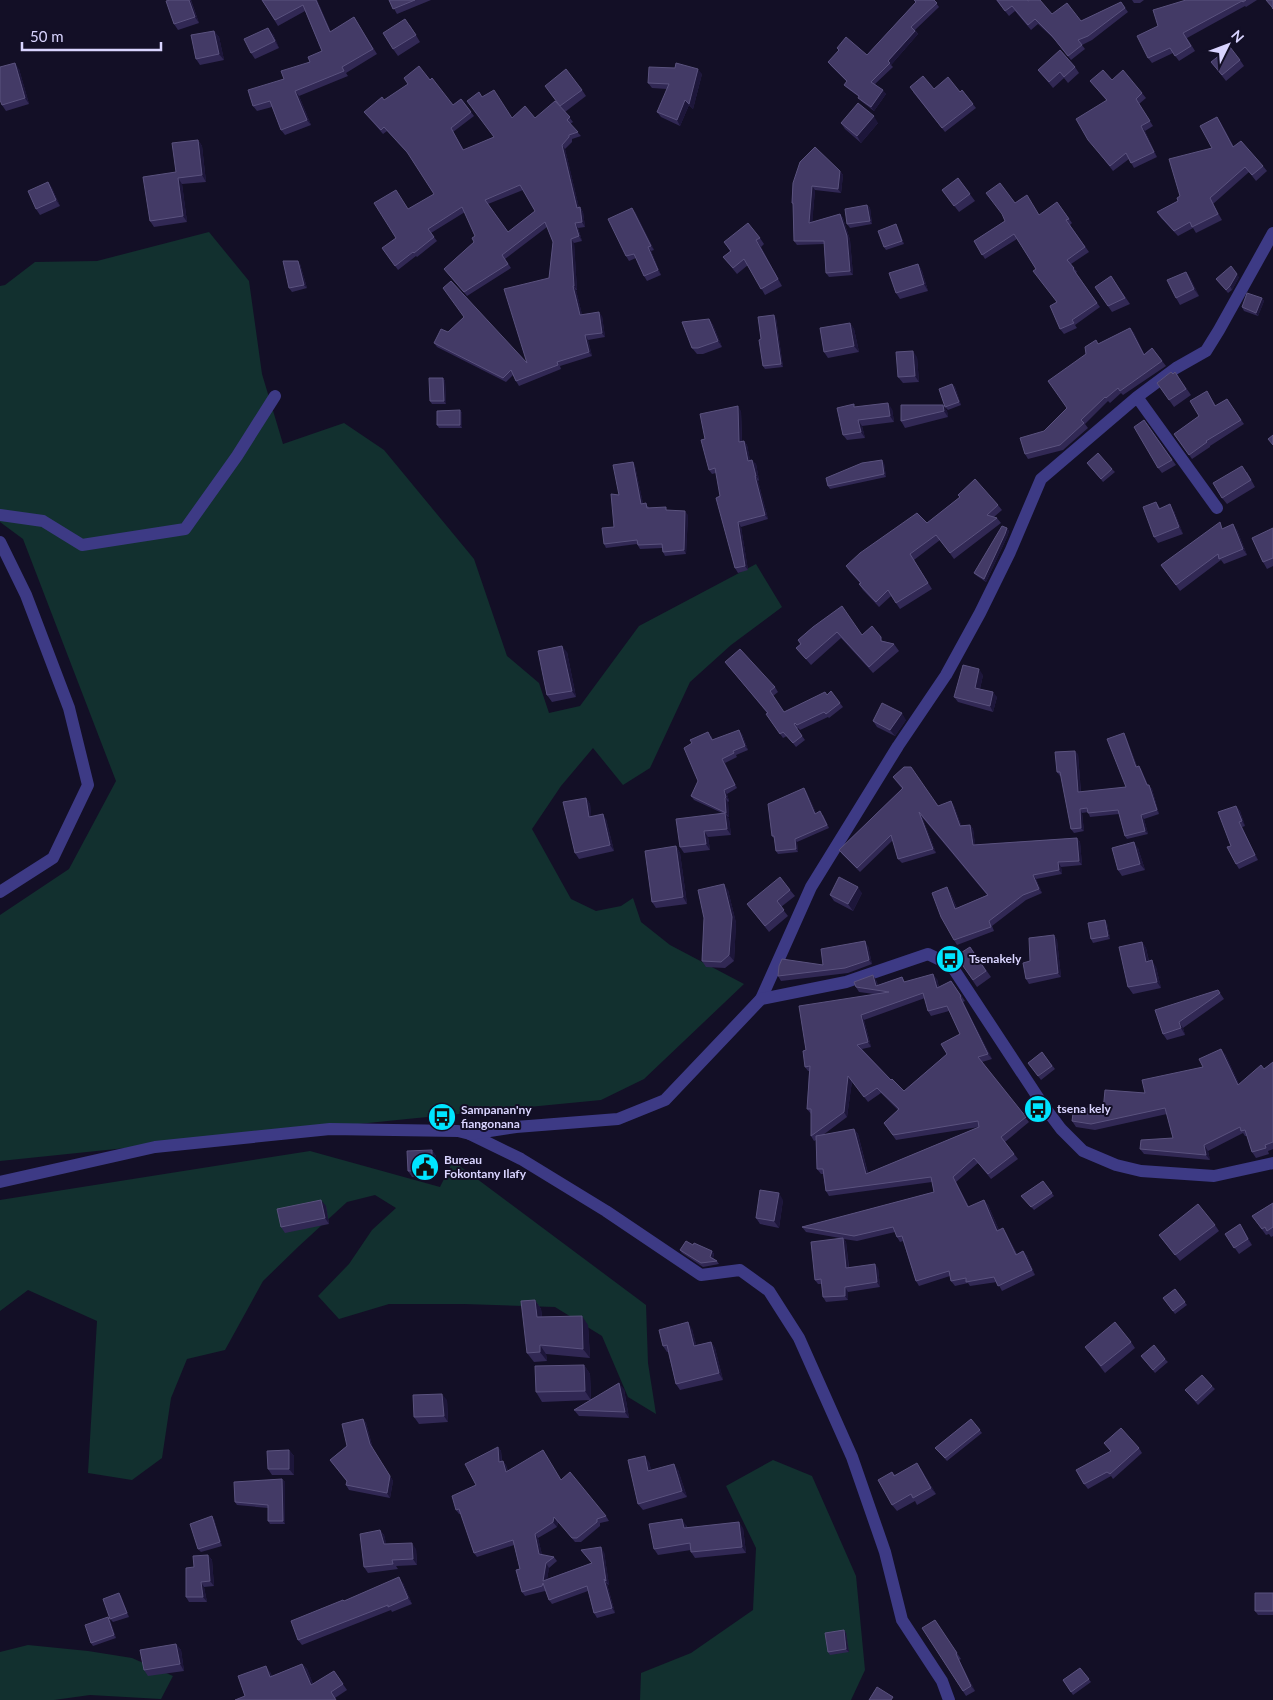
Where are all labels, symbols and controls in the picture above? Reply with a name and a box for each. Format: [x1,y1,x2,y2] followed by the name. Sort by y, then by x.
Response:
[22,20,161,52] scale bar
[1203,20,1253,70] north arrow
[1228,26,1248,46] text: N
[30,27,64,45] text: 50 m
[935,944,965,974] bus stop icon: Tsenakely
[969,951,1022,966] place label: Tsenakely
[1023,1094,1053,1124] bus stop icon: tsena kely
[1057,1101,1111,1116] place label: tsena kely
[427,1102,457,1132] bus stop icon: Sampanan'ny fiangonana
[461,1102,532,1131] place label: Sampanan'ny fiangonana
[410,1152,440,1182] public building icon: Bureau Fokontany Ilafy
[444,1152,527,1181] place label: Bureau Fokontany Ilafy

